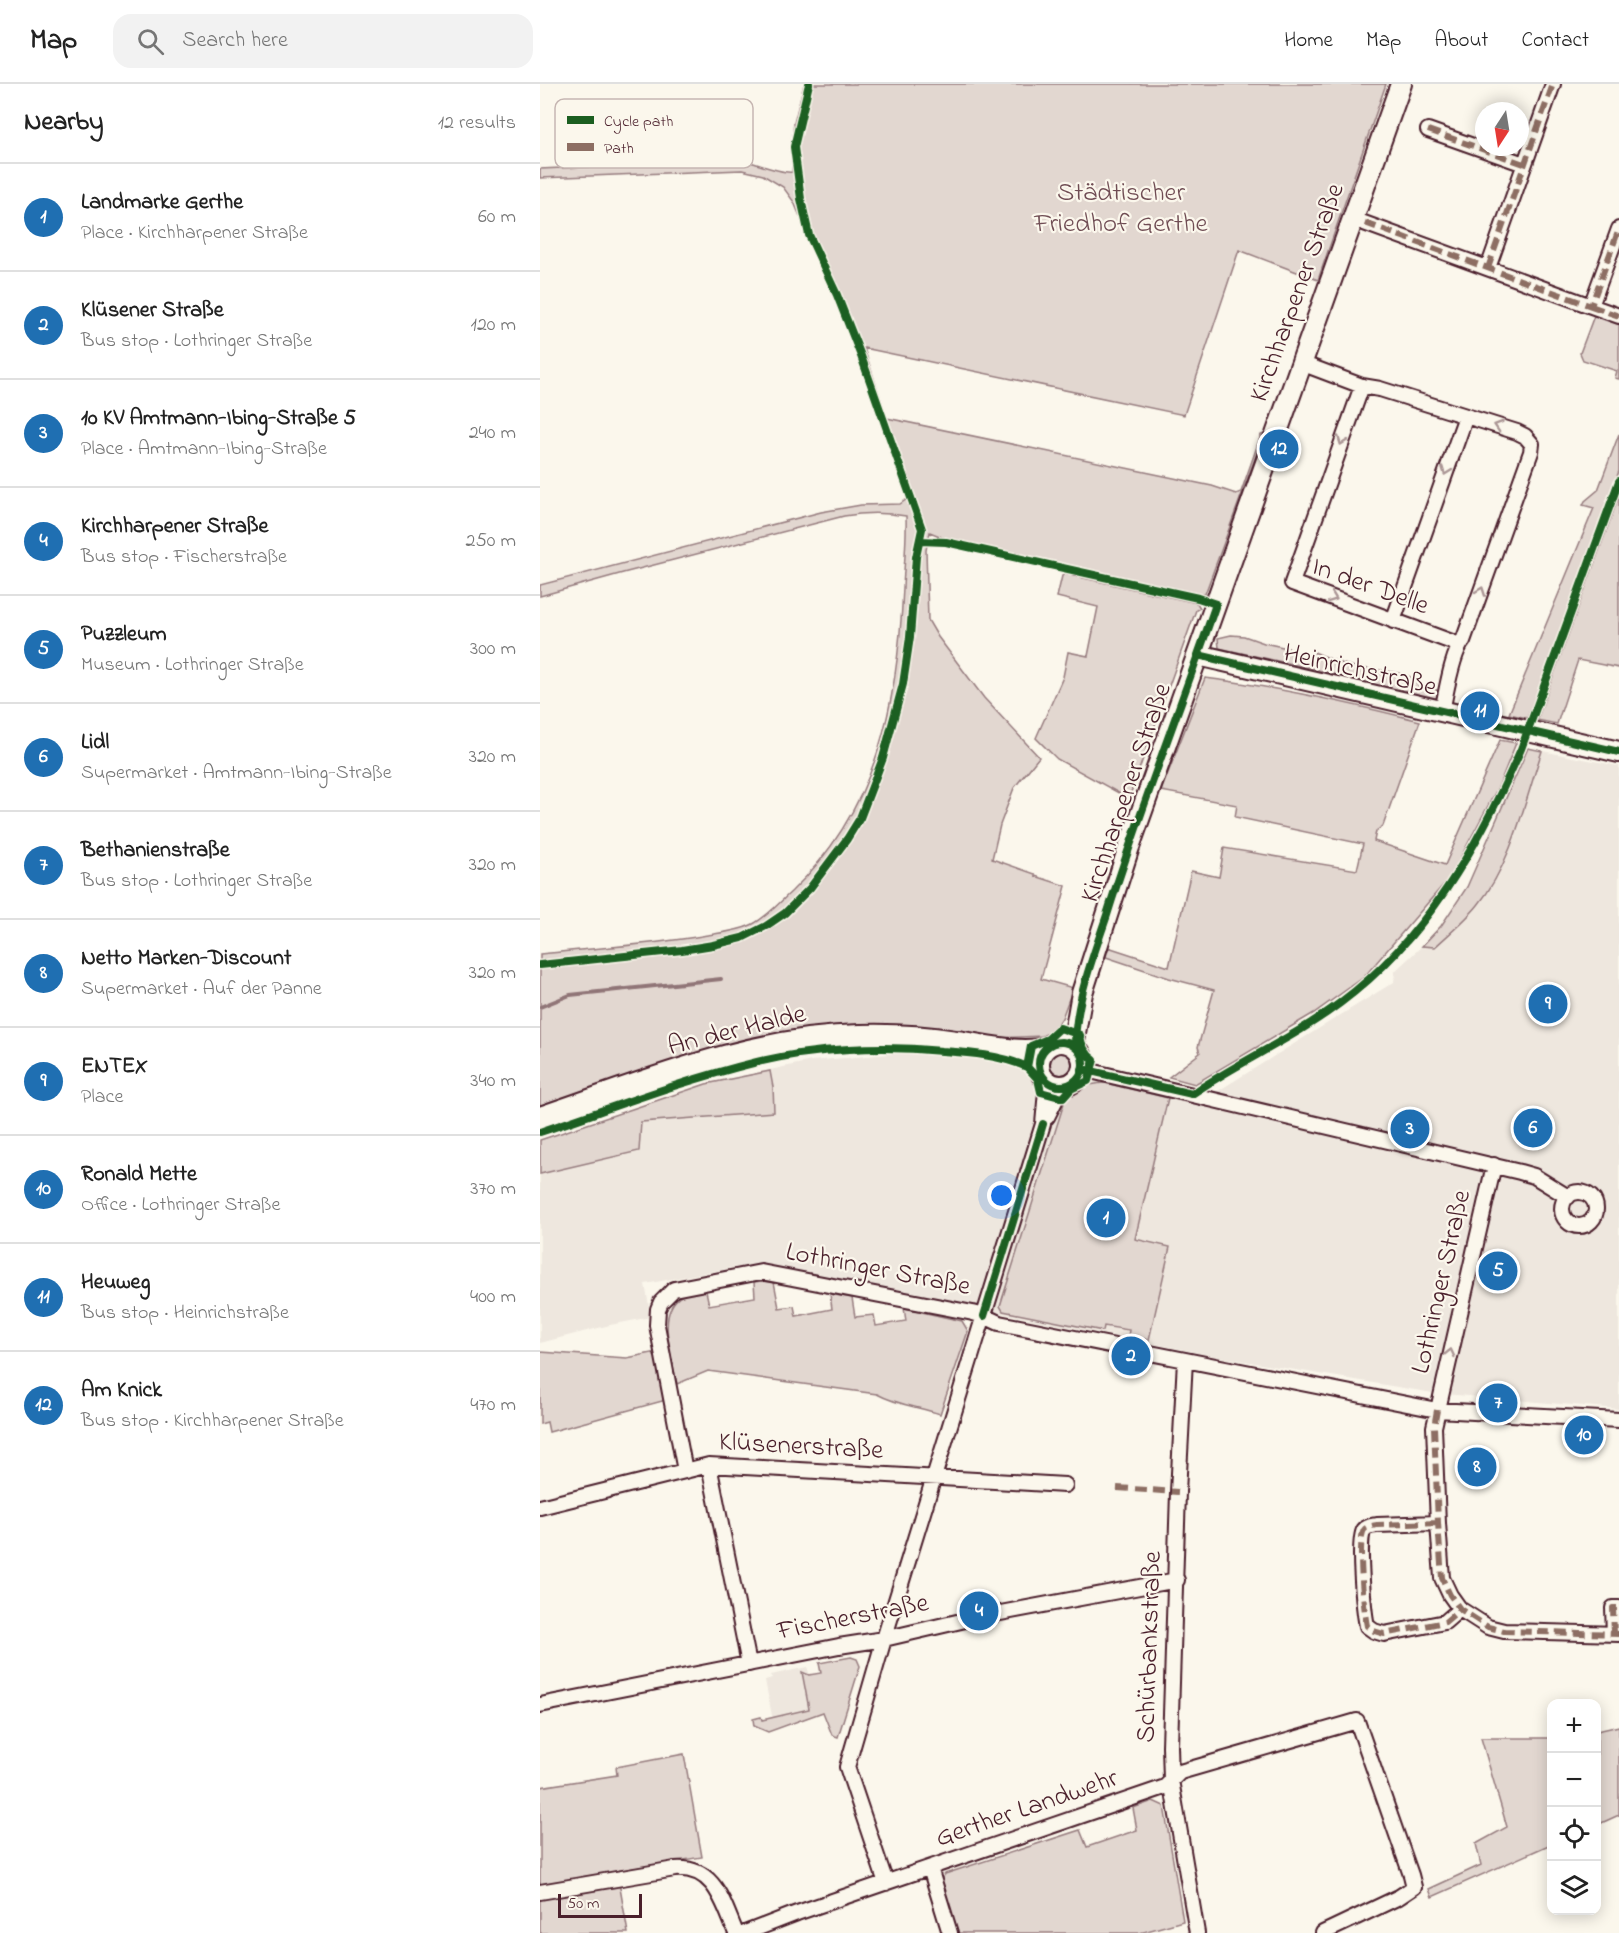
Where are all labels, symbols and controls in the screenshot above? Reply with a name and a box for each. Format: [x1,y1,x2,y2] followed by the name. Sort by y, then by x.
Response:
[113,14,533,68] search box
[30,21,77,62] text: Map
[134,25,167,58] icon: search
[182,25,288,57] text: Search here
[1284,26,1333,56] text: Home
[1366,26,1401,56] text: Map
[1434,26,1488,56] text: About
[1521,26,1589,56] text: Contact
[555,99,753,168] legend
[1475,102,1529,156] north arrow
[24,104,103,142] text: Nearby
[438,109,516,138] text: 12 results
[604,110,673,134] text: Cycle path
[604,137,634,161] text: Path
[1033,174,1209,244] park label: Städtischer Friedhof Gerthe
[1240,178,1356,408] street label: Kirchharpener Straße
[81,187,243,219] text: Landmarke Gerthe
[40,203,47,232] text: 1
[478,203,516,232] text: 60 m
[81,219,308,248] text: Place · Kirchharpener Straße
[81,295,224,327] text: Klüsener Straße
[39,311,48,340] text: 2
[471,311,516,340] text: 120 m
[81,327,312,356] text: Bus stop · Lothringer Straße
[81,403,356,435] text: 10 KV Amtmann-Ibing-Straße 5
[39,419,48,448] text: 3
[469,419,516,448] text: 240 m
[1493,421,1504,433] one-way arrow
[1260,426,1298,472] pin: 12
[81,435,327,464] text: Place · Amtmann-Ibing-Straße
[1337,435,1350,446] one-way arrow
[1440,465,1453,476] one-way arrow
[81,511,268,543] text: Kirchharpener Straße
[39,527,48,556] text: 4
[465,527,516,556] text: 250 m
[81,543,287,572] text: Bus stop · Fischerstraße
[1306,548,1435,626] street label: In der Delle
[1474,586,1486,597] one-way arrow
[1327,591,1338,604] one-way arrow
[81,619,167,651] text: Puzzleum
[1280,634,1441,708] street label: Heinrichstraße
[38,635,49,664] text: 5
[470,635,516,664] text: 300 m
[81,651,304,680] text: Museum · Lothringer Straße
[1071,677,1183,908] street label: Kirchharpener Straße
[1460,688,1500,734] pin: 11
[81,727,109,759] text: Lidl
[39,743,48,772] text: 6
[469,743,516,772] text: 320 m
[81,759,392,788] text: Supermarket · Amtmann-Ibing-Straße
[81,835,230,867] text: Bethanienstraße
[39,851,48,880] text: 7
[469,851,516,880] text: 320 m
[81,867,312,896] text: Bus stop · Lothringer Straße
[81,943,291,975] text: Netto Marken-Discount
[40,959,47,988] text: 8
[469,959,516,988] text: 320 m
[81,975,322,1004] text: Supermarket · Auf der Panne
[1528,982,1568,1026] pin: 9
[664,995,811,1067] street label: An der Halde
[81,1051,148,1083] text: ENTEX
[40,1067,47,1096] text: 9
[470,1067,516,1096] text: 340 m
[81,1083,123,1112] text: Place
[1390,1106,1430,1152] pin: 3
[1514,1106,1552,1150] pin: 6
[81,1159,197,1191] text: Ronald Mette
[36,1175,51,1204] text: 10
[470,1175,516,1204] text: 370 m
[987,1181,1016,1210] your location
[1402,1185,1482,1378] street label: Lothringer Straße
[81,1191,280,1220] text: Office · Lothringer Straße
[1086,1196,1126,1240] pin: 1
[782,1233,975,1307] street label: Lothringer Straße
[1478,1248,1518,1294] pin: 5
[81,1267,150,1299] text: Heuweg
[37,1283,50,1312] text: 11
[470,1283,516,1312] text: 400 m
[81,1299,289,1328] text: Bus stop · Heinrichstraße
[1112,1334,1150,1378] pin: 2
[1443,1348,1456,1358] one-way arrow
[81,1375,162,1407] text: Am Knick
[1478,1380,1518,1426] pin: 7
[35,1391,52,1420] text: 12
[470,1391,516,1420] text: 470 m
[81,1407,344,1436] text: Bus stop · Kirchharpener Straße
[1564,1412,1604,1458] pin: 10
[718,1423,885,1471] street label: Klüsenerstraße
[1458,1444,1496,1490] pin: 8
[1127,1550,1173,1744] street label: Schürbankstraße
[773,1584,933,1652] street label: Fischerstraße
[960,1588,998,1634] pin: 4
[1547,1699,1601,1915] map controls
[1547,1699,1601,1753] button: +
[1547,1753,1601,1807] button: −
[931,1759,1124,1858] street label: Gerther Landwehr
[1547,1807,1601,1861] button: locate
[1547,1861,1601,1915] button: layers
[558,1891,642,1918] scale bar
[567,1892,599,1916] text: 50 m

